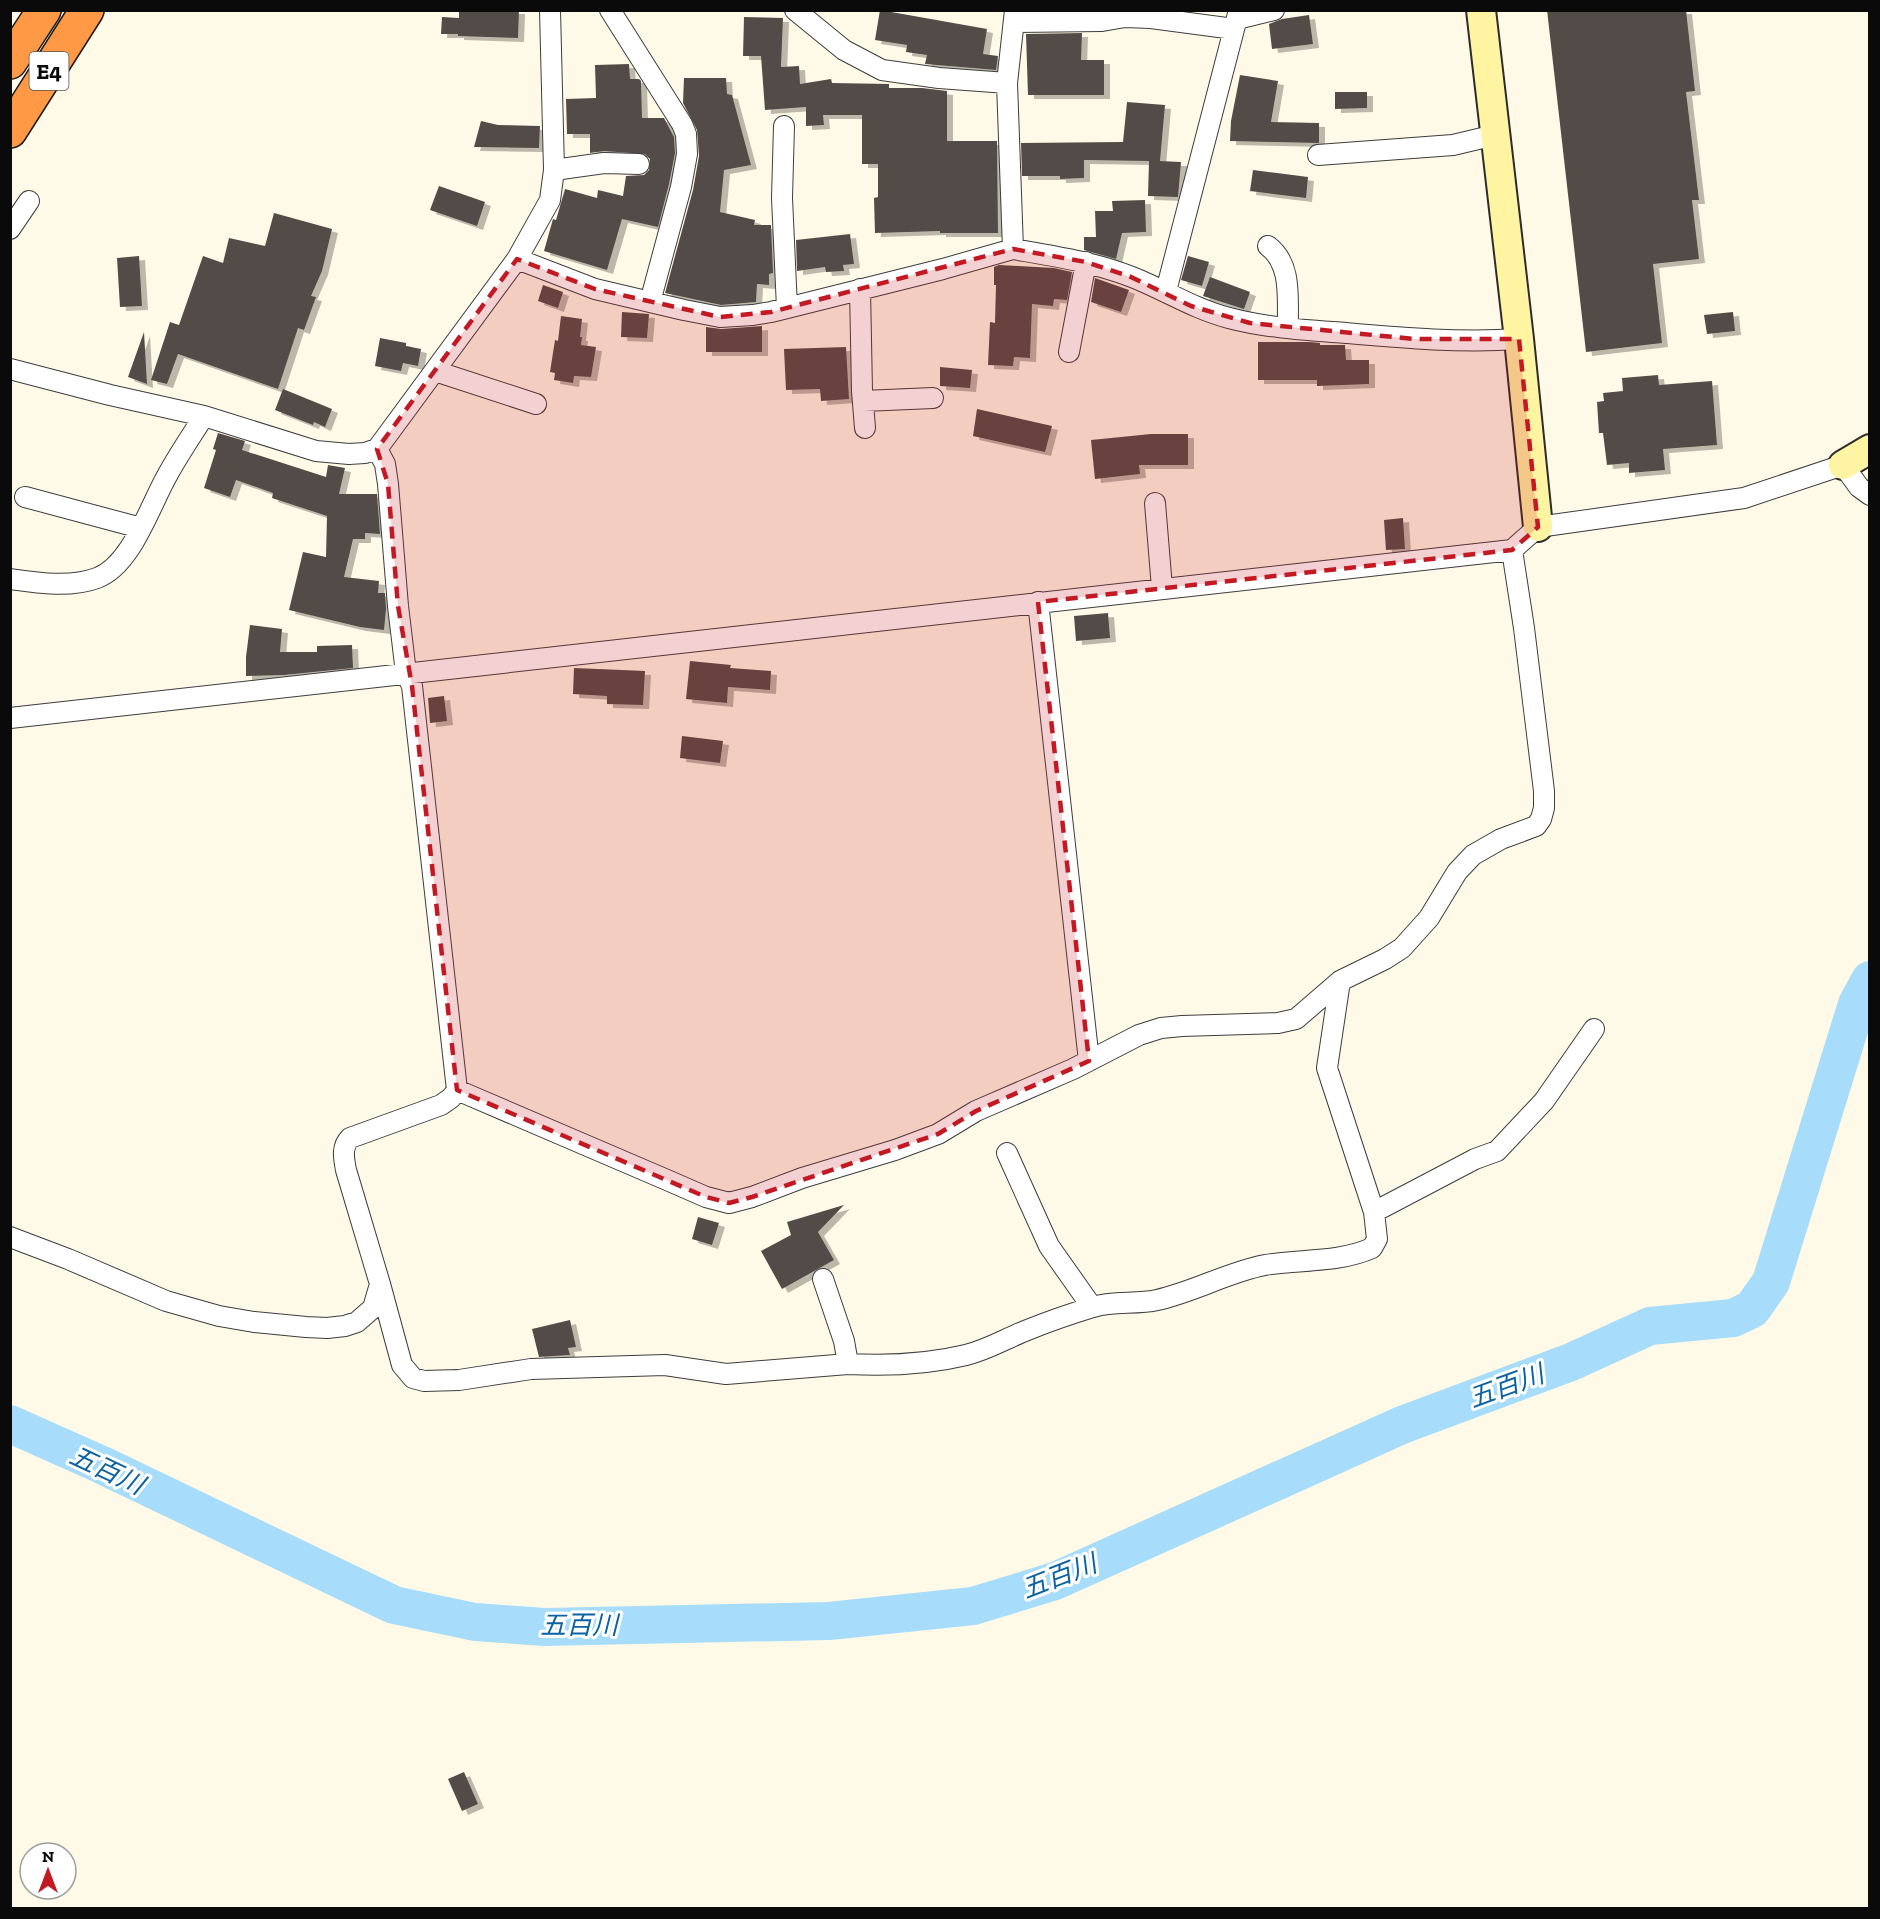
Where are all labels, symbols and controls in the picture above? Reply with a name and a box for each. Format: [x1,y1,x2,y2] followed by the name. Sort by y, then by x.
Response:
[29,52,68,90] road number: E4
[1464,1357,1551,1414] water label: 五百川
[65,1439,152,1502] water label: 五百川
[1017,1546,1104,1605] water label: 五百川
[540,1609,621,1641] water label: 五百川
[18,1841,78,1901] north arrow
[42,1847,54,1866] text: N

